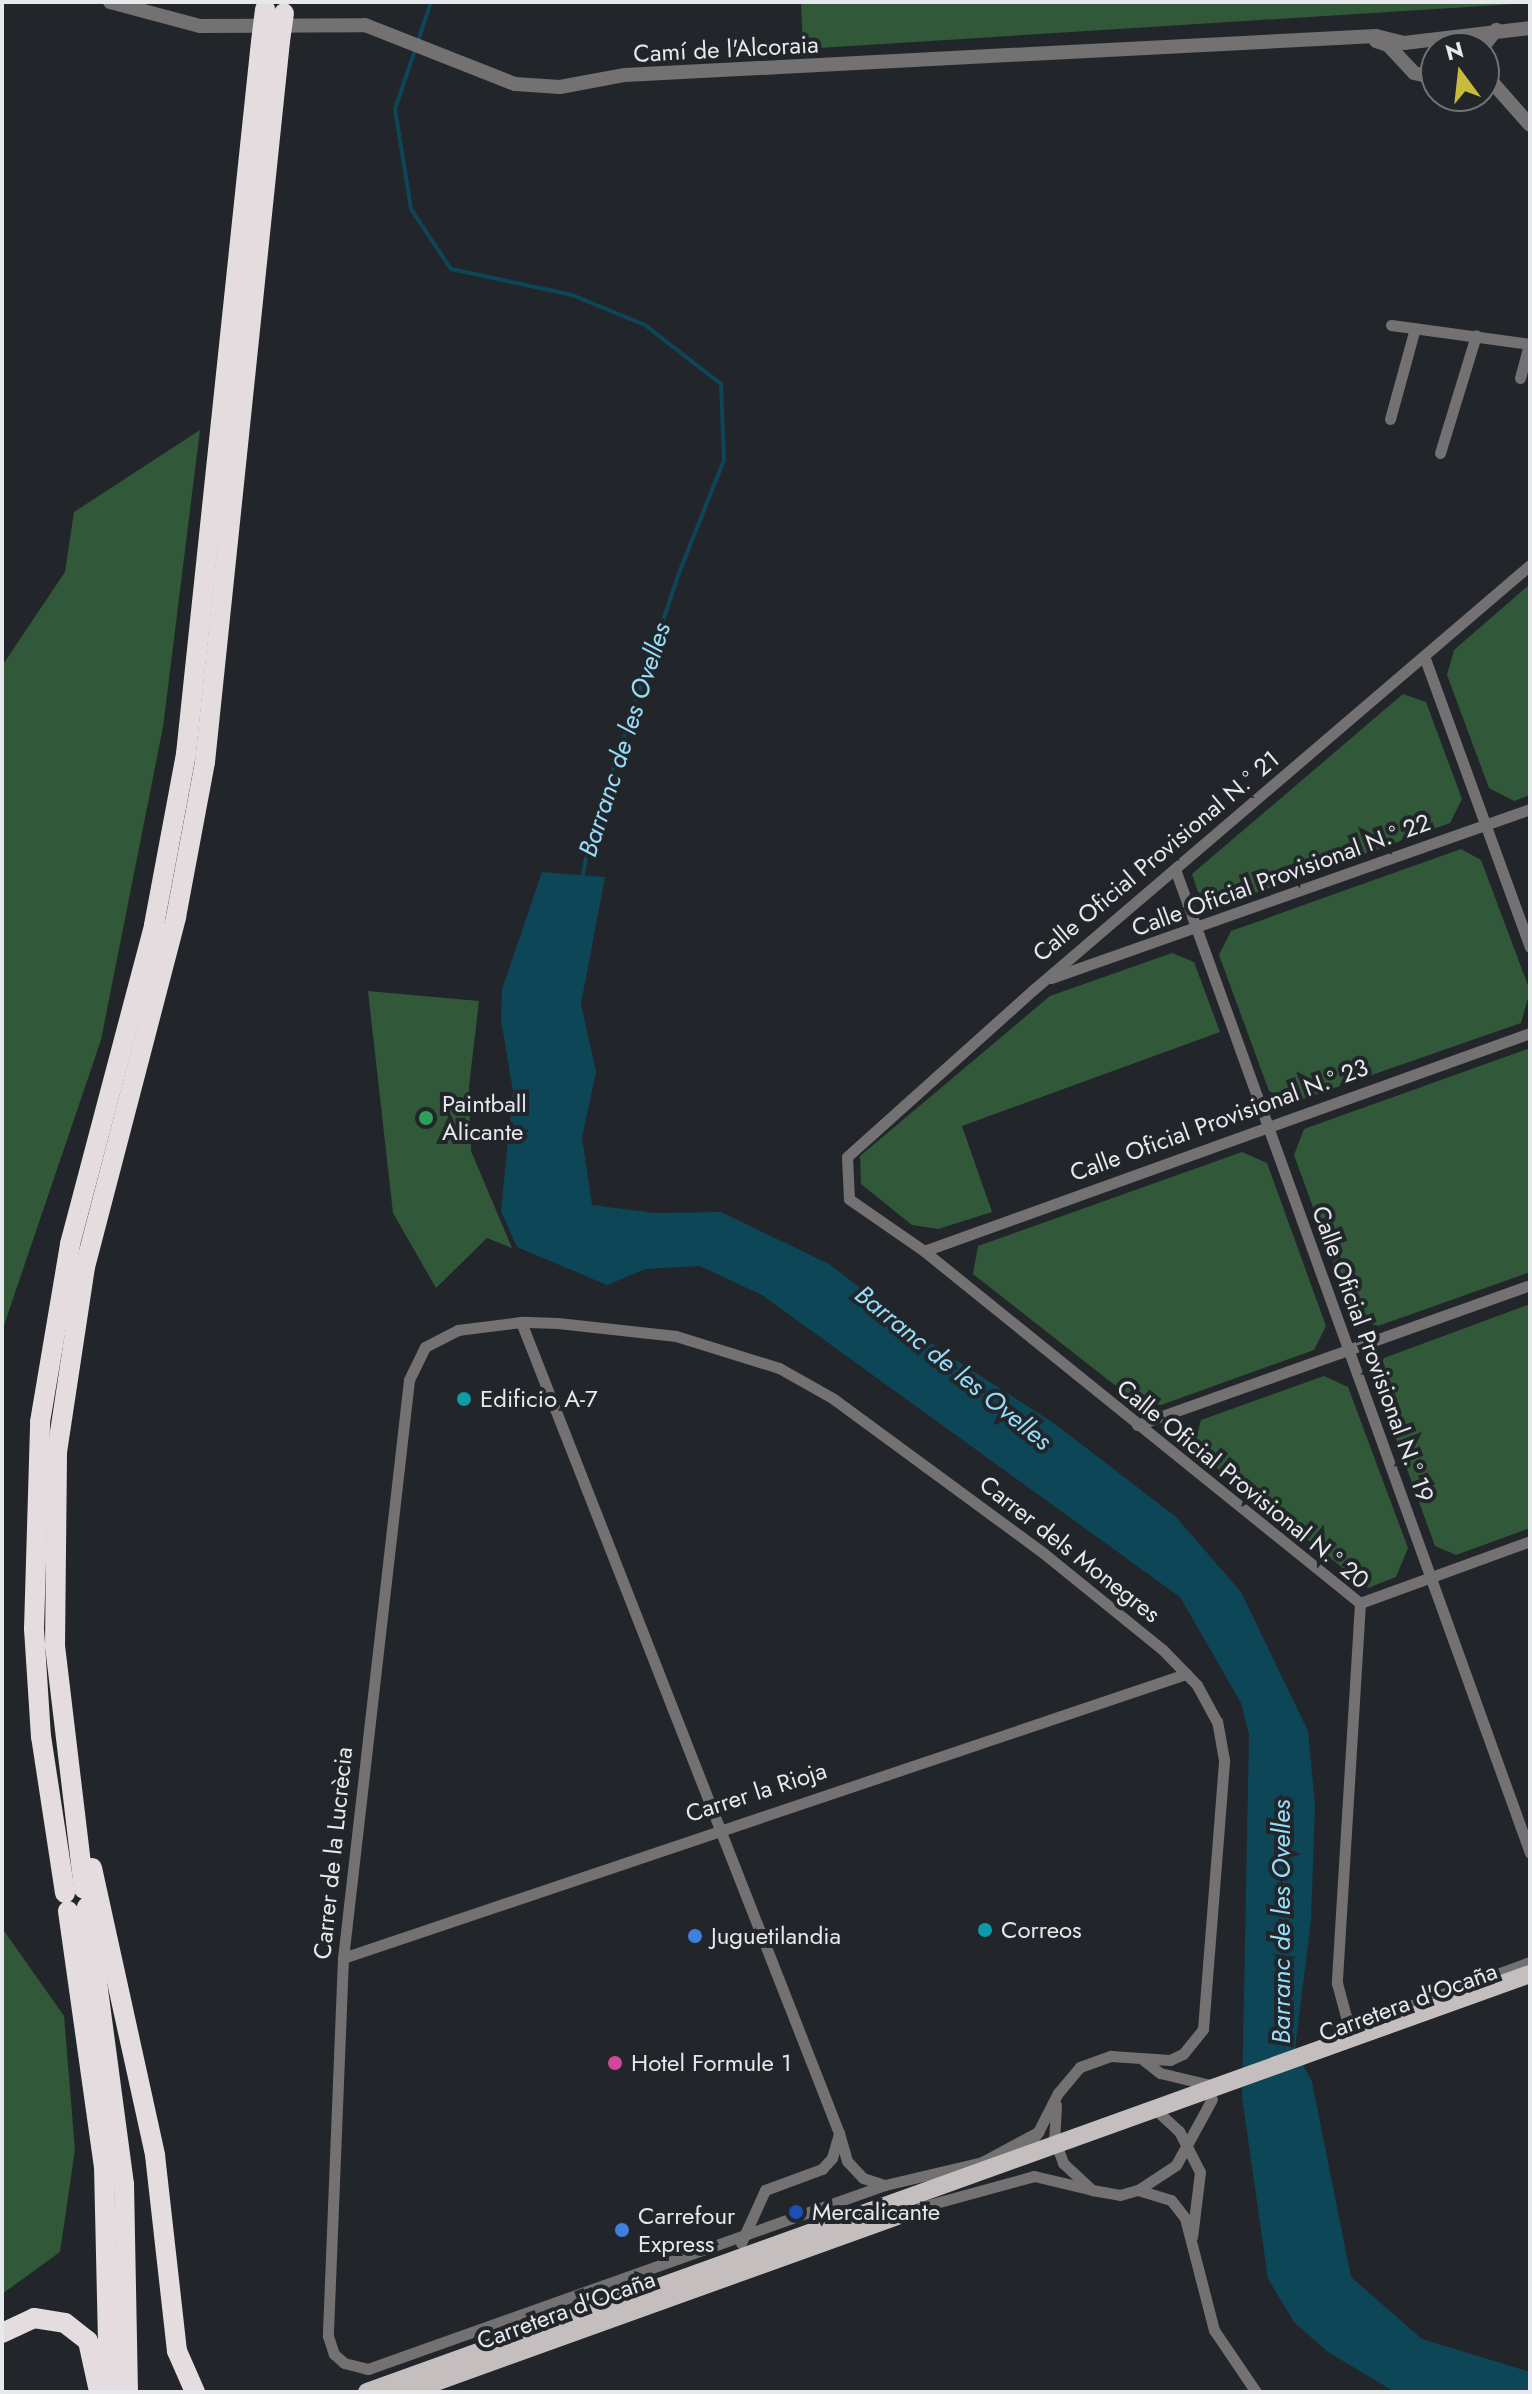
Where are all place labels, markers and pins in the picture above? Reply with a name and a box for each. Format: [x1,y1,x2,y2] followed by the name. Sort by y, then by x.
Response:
[442,1090,527,1146] place label: Paintball Alicante
[417,1109,435,1127] marker: Paintball Alicante
[480,1385,598,1413] place label: Edificio A-7
[455,1390,473,1408] marker: Edificio A-7
[1001,1916,1082,1944] place label: Correos
[976,1921,994,1939] marker: Correos
[711,1922,841,1950] place label: Juguetilandia
[686,1927,704,1945] marker: Juguetilandia
[631,2049,792,2077] place label: Hotel Formule 1
[606,2054,624,2072] marker: Hotel Formule 1
[812,2198,940,2226] place label: Mercalicante
[638,2202,735,2258] place label: Carrefour Express
[787,2203,805,2221] marker: Mercalicante
[613,2221,631,2239] marker: Carrefour Express

